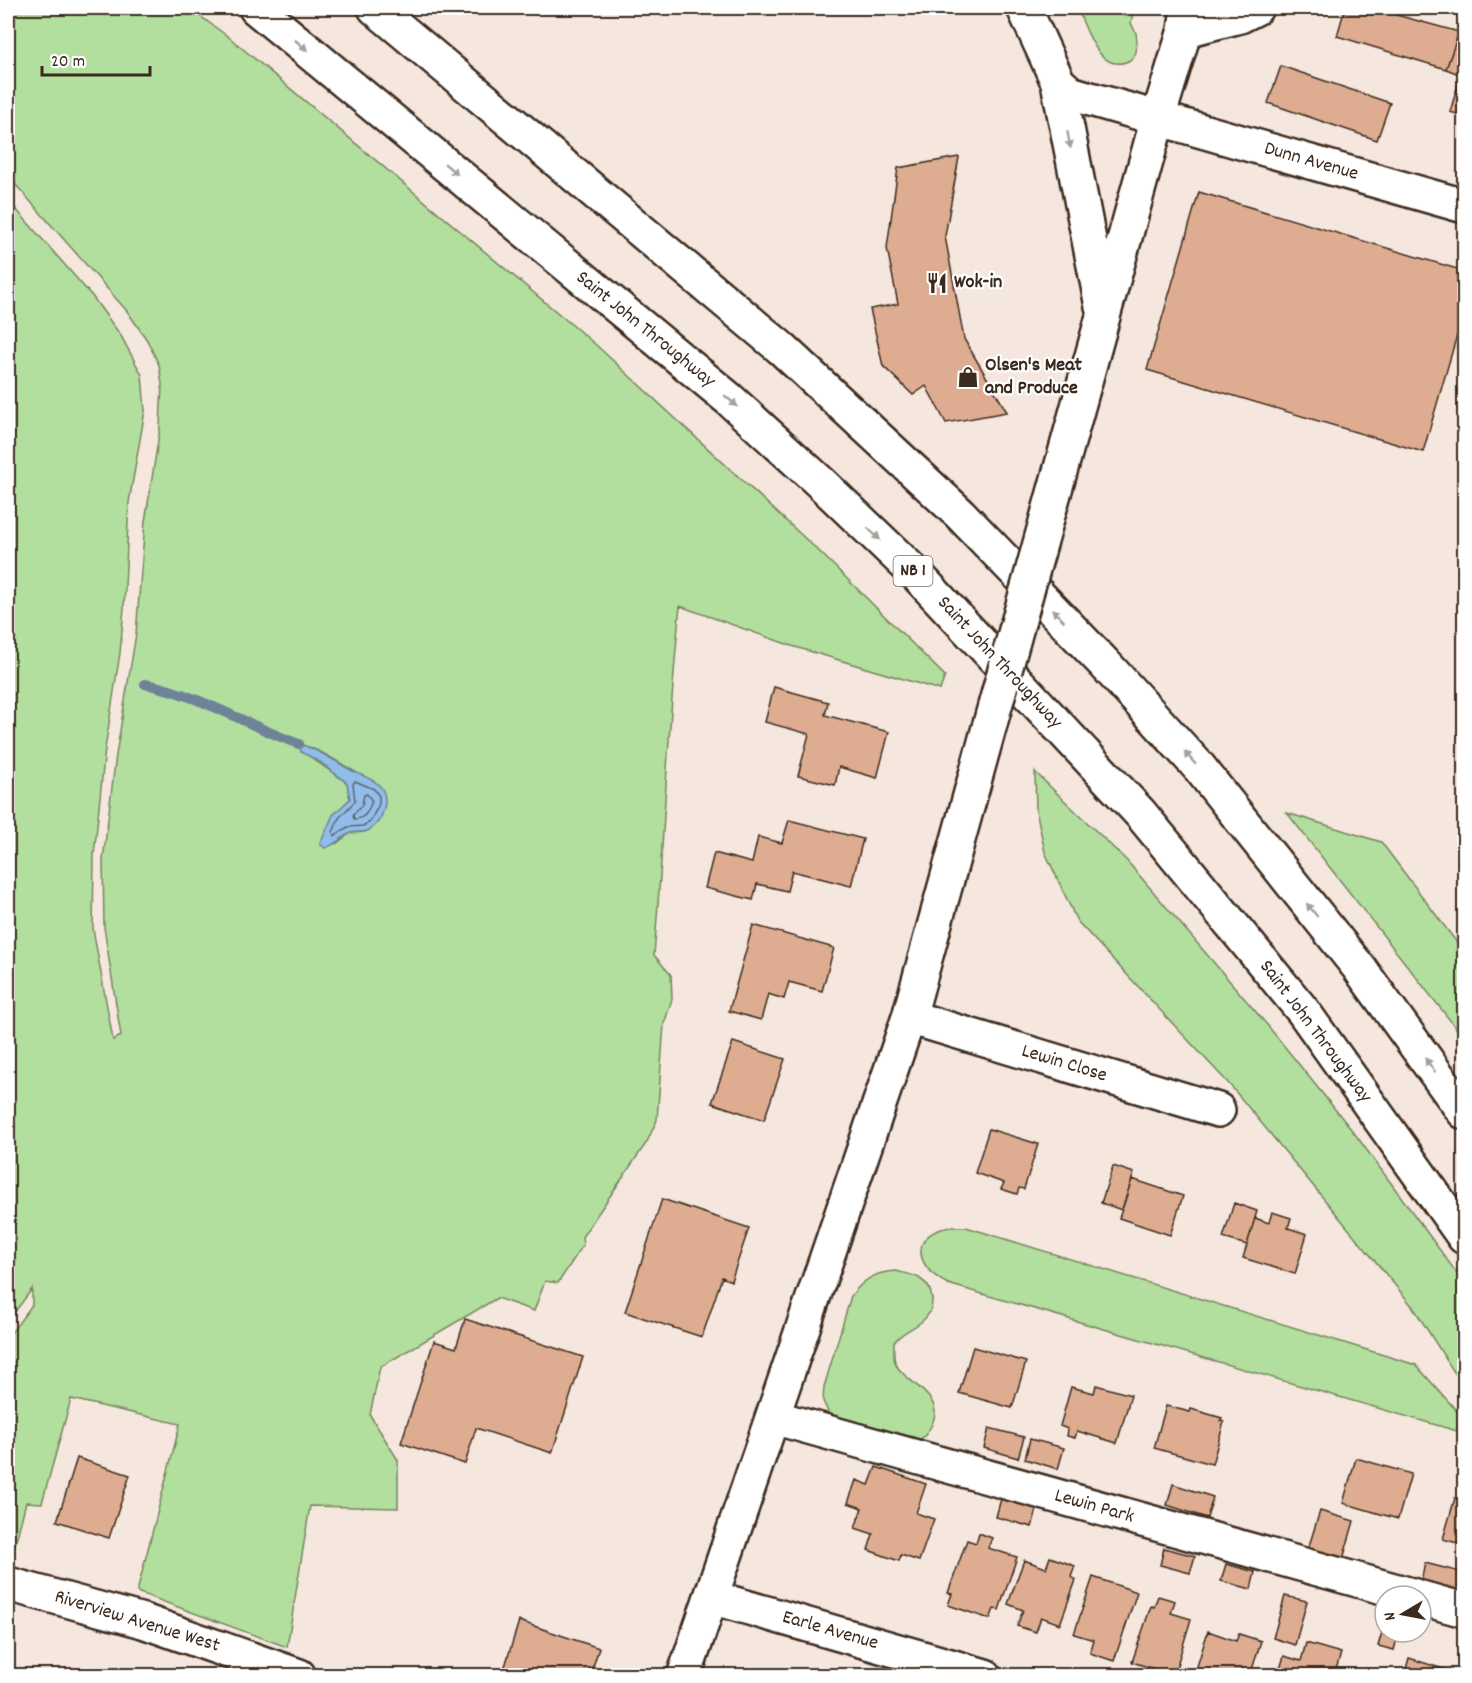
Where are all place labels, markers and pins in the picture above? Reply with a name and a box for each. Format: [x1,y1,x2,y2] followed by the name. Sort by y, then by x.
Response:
[954,269,1002,297] place label: Wok-in
[925,271,949,295] restaurant icon: Wok-in
[985,352,1083,403] place label: Olsen's Meat and Produce
[956,365,980,389] shop icon: Olsen's Meat and Produce

